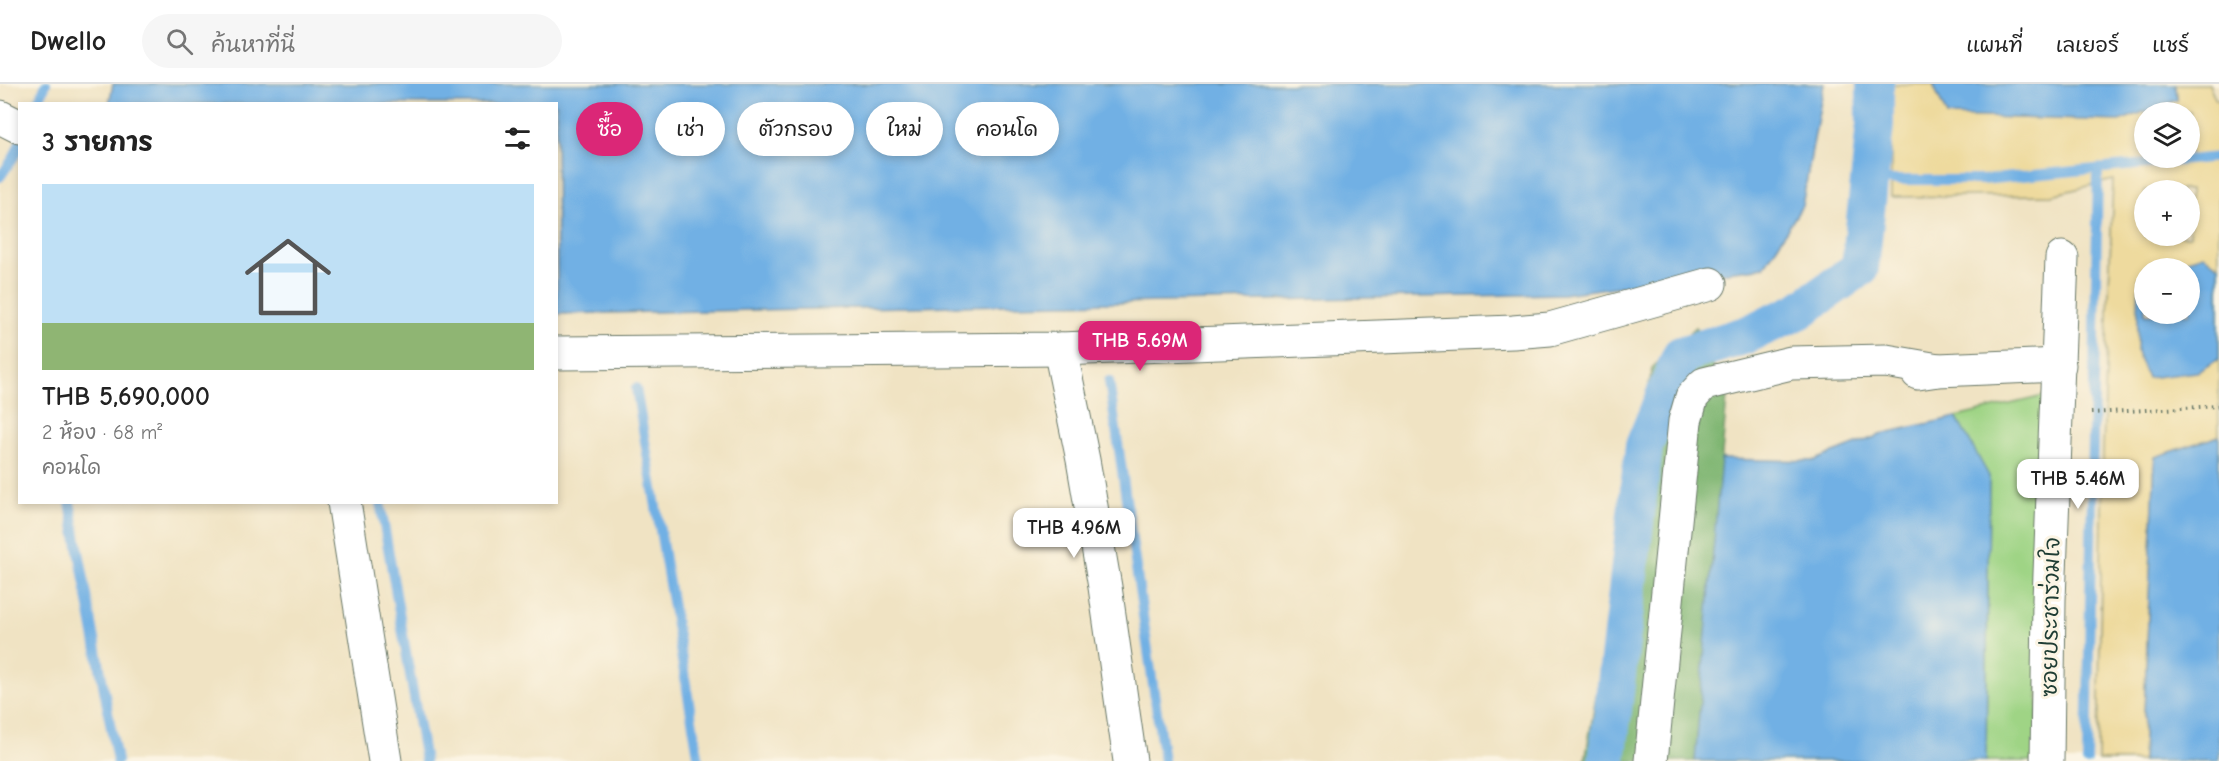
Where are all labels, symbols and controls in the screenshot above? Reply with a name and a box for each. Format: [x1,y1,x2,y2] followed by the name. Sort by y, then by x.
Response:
[142,14,562,68] search box
[30,25,106,57] text: Dwello
[163,25,196,58] icon: search
[211,32,295,58] text: ค้นหาที่นี่
[1966,33,2023,57] text: แผนที่
[2056,33,2119,57] text: เลเยอร์
[2152,33,2189,57] text: แชร์
[576,102,643,156] chip: ซื้อ
[655,102,725,156] chip: เช่า
[737,102,854,156] chip: ตัวกรอง
[866,102,943,156] chip: ใหม่
[955,102,1059,156] chip: คอนโด
[2134,102,2200,324] map controls
[2134,102,2200,168] button: layers
[501,122,534,155] icon: filters
[42,128,153,158] text: 3 รายการ
[2134,180,2200,246] button: +
[234,223,342,331] icon: home
[2134,258,2200,324] button: −
[1071,321,1209,372] pin: THB 5.69M
[1092,329,1188,352] text: THB 5.69M
[42,382,210,412] text: THB 5,690,000
[42,421,162,444] text: 2 ห้อง · 68 m²
[42,456,101,479] text: คอนโด
[2009,459,2147,510] pin: THB 5.46M
[2031,467,2125,490] text: THB 5.46M
[1005,508,1143,559] pin: THB 4.96M
[1027,516,1121,539] text: THB 4.96M
[2035,537,2065,697] street label: ซอยประชาร่วมใจ

